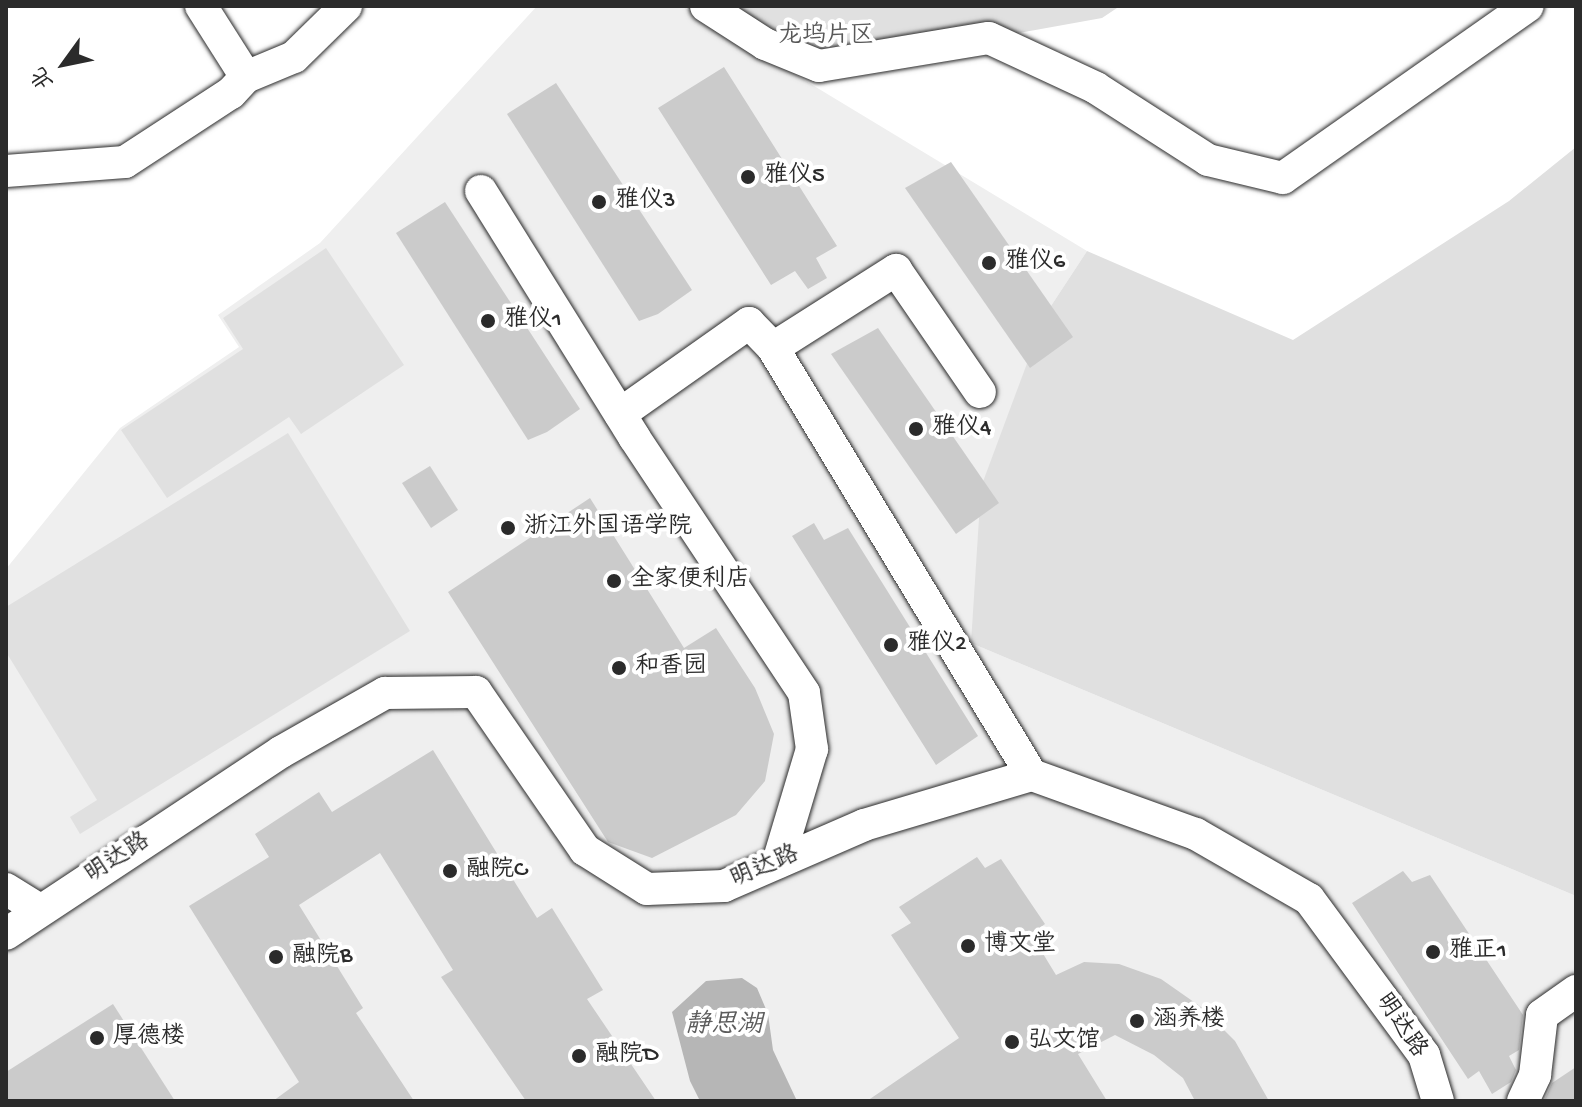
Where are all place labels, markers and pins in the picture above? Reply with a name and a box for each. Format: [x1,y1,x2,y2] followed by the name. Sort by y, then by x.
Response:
[764,163,825,191] place label: 雅仪5
[739,168,757,186] marker: 雅仪5
[615,188,675,216] place label: 雅仪3
[590,193,608,211] marker: 雅仪3
[1005,249,1065,277] place label: 雅仪6
[980,254,998,272] marker: 雅仪6
[504,307,562,335] place label: 雅仪1
[479,312,497,330] marker: 雅仪1
[932,415,991,443] place label: 雅仪4
[907,420,925,438] marker: 雅仪4
[524,514,692,542] place label: 浙江外国语学院
[499,519,517,537] marker: 浙江外国语学院
[630,567,750,595] place label: 全家便利店
[605,572,623,590] marker: 全家便利店
[907,631,967,659] place label: 雅仪2
[882,636,900,654] marker: 雅仪2
[635,654,707,682] place label: 和香园
[610,659,628,677] marker: 和香园
[466,857,527,885] place label: 融院C
[441,862,459,880] marker: 融院C
[984,932,1056,960] place label: 博文堂
[959,937,977,955] marker: 博文堂
[1449,938,1507,966] place label: 雅正1
[292,943,352,971] place label: 融院B
[1424,943,1442,961] marker: 雅正1
[267,948,285,966] marker: 融院B
[1153,1007,1225,1035] place label: 涵养楼
[1128,1012,1146,1030] marker: 涵养楼
[113,1024,185,1052] place label: 厚德楼
[1028,1028,1100,1056] place label: 弘文馆
[88,1029,106,1047] marker: 厚德楼
[1003,1033,1021,1051] marker: 弘文馆
[595,1042,659,1070] place label: 融院D
[570,1047,588,1065] marker: 融院D

